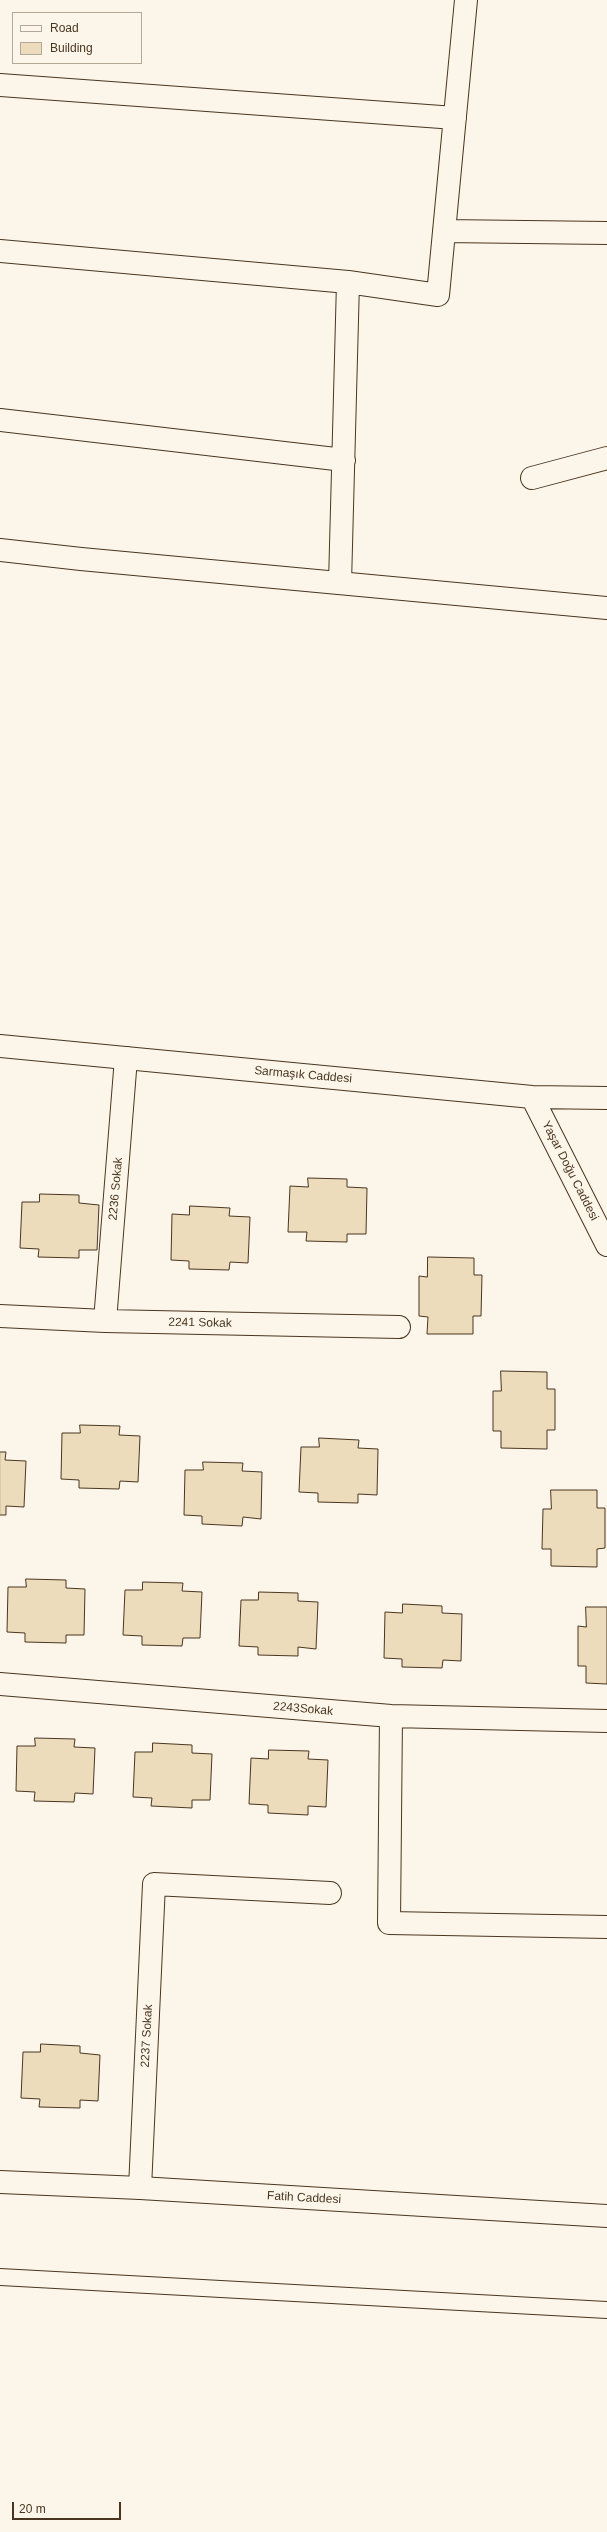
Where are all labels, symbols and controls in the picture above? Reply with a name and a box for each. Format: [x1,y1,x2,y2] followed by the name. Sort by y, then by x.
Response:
[12,12,142,64] legend
[50,21,79,35] text: Road
[50,41,93,55] text: Building
[254,1064,352,1086] street label: Sarmaşık Caddesi
[539,1119,601,1223] street label: Yaşar Doğu Caddesi
[106,1157,126,1221] street label: 2236 Sokak
[168,1315,232,1331] street label: 2241 Sokak
[272,1699,334,1719] street label: 2243Sokak
[138,2004,156,2068] street label: 2237 Sokak
[267,2189,341,2207] street label: Fatih Caddesi
[14,2494,123,2520] scale bar
[19,2502,46,2516] text: 20 m

